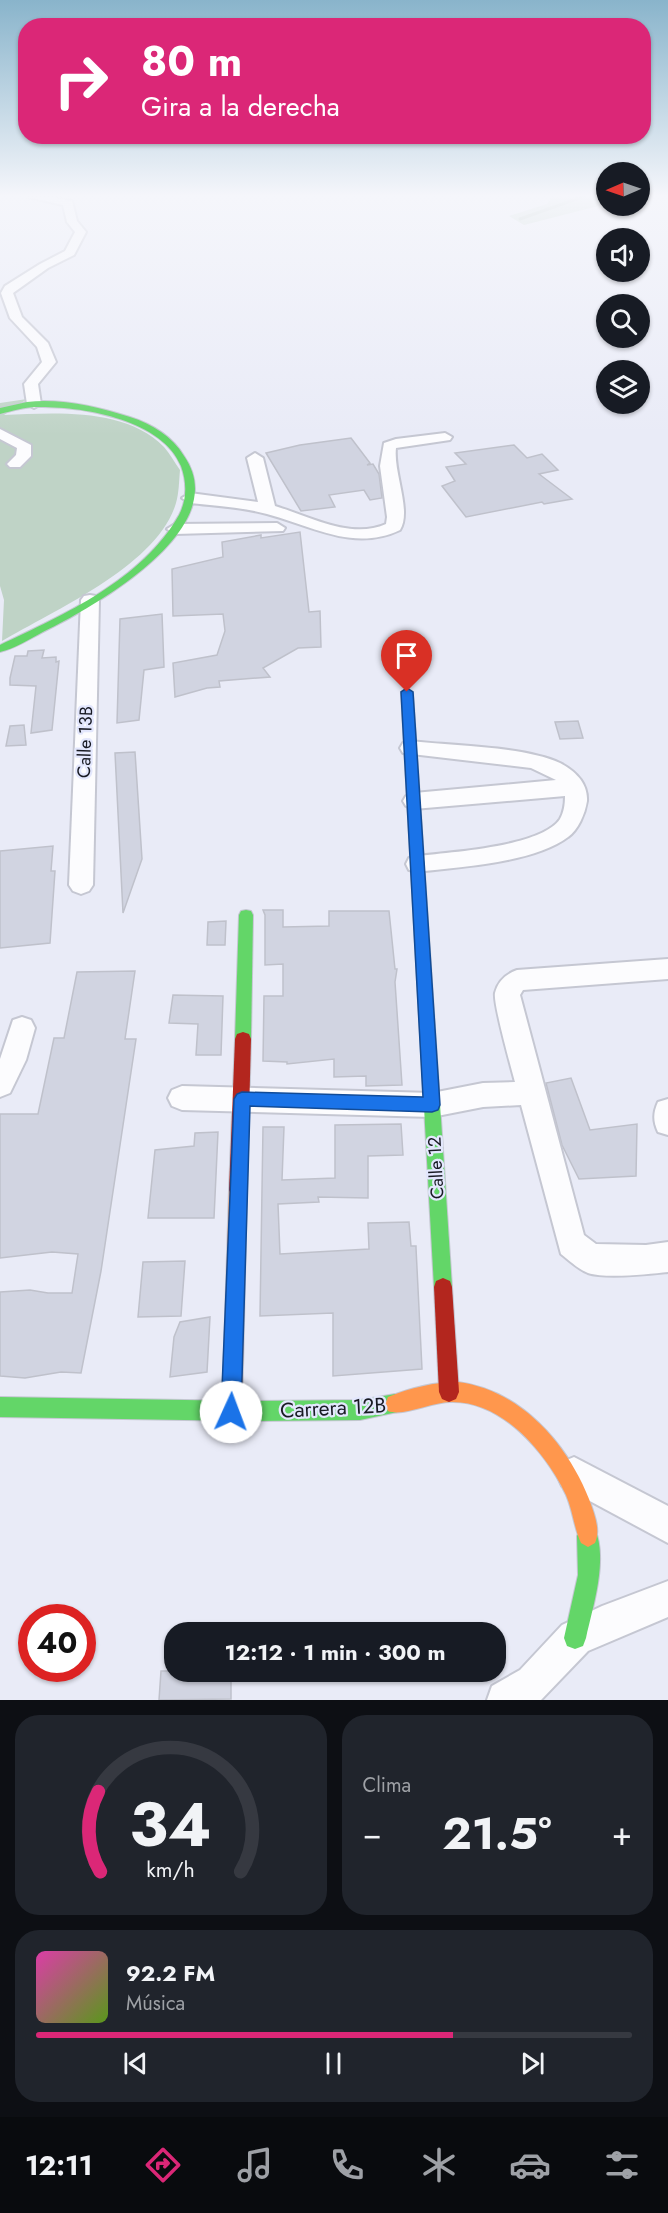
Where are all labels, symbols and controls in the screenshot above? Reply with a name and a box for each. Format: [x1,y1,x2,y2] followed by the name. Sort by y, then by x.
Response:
[141,31,242,92] text: 80 m
[42,42,120,120] icon: right
[141,87,340,126] text: Gira a la derecha
[596,162,650,216] north arrow
[596,162,650,414] map controls
[596,228,650,282] button: sound
[596,294,650,348] button: search
[596,360,650,414] button: layers
[381,630,432,692] pin
[390,639,423,672] icon: arrive
[71,706,99,778] street label: Calle 13B
[421,1136,451,1200] street label: Calle 12
[199,1380,263,1444] position arrow
[279,1390,387,1426] street label: Carrera 12B
[18,1604,96,1682] speed limit sign: 40
[225,1636,445,1668] text: 12:12 · 1 min · 300 m
[363,1771,411,1800] text: Clima
[130,1779,212,1869] text: 34
[442,1801,552,1866] text: 21.5°
[363,1810,382,1857] text: −
[612,1810,632,1857] text: +
[147,1854,195,1885] text: km/h
[126,1957,215,1989] text: 92.2 FM
[126,1989,185,2018] text: Música
[119,2047,152,2080] icon: previous
[317,2047,350,2080] icon: pause
[516,2047,549,2080] icon: next
[142,2144,184,2186] icon: directions
[234,2144,276,2186] icon: music
[326,2144,368,2186] icon: phone
[418,2144,460,2186] icon: climate
[509,2144,551,2186] icon: car
[601,2144,643,2186] icon: filters
[25,2146,93,2185] text: 12:11

